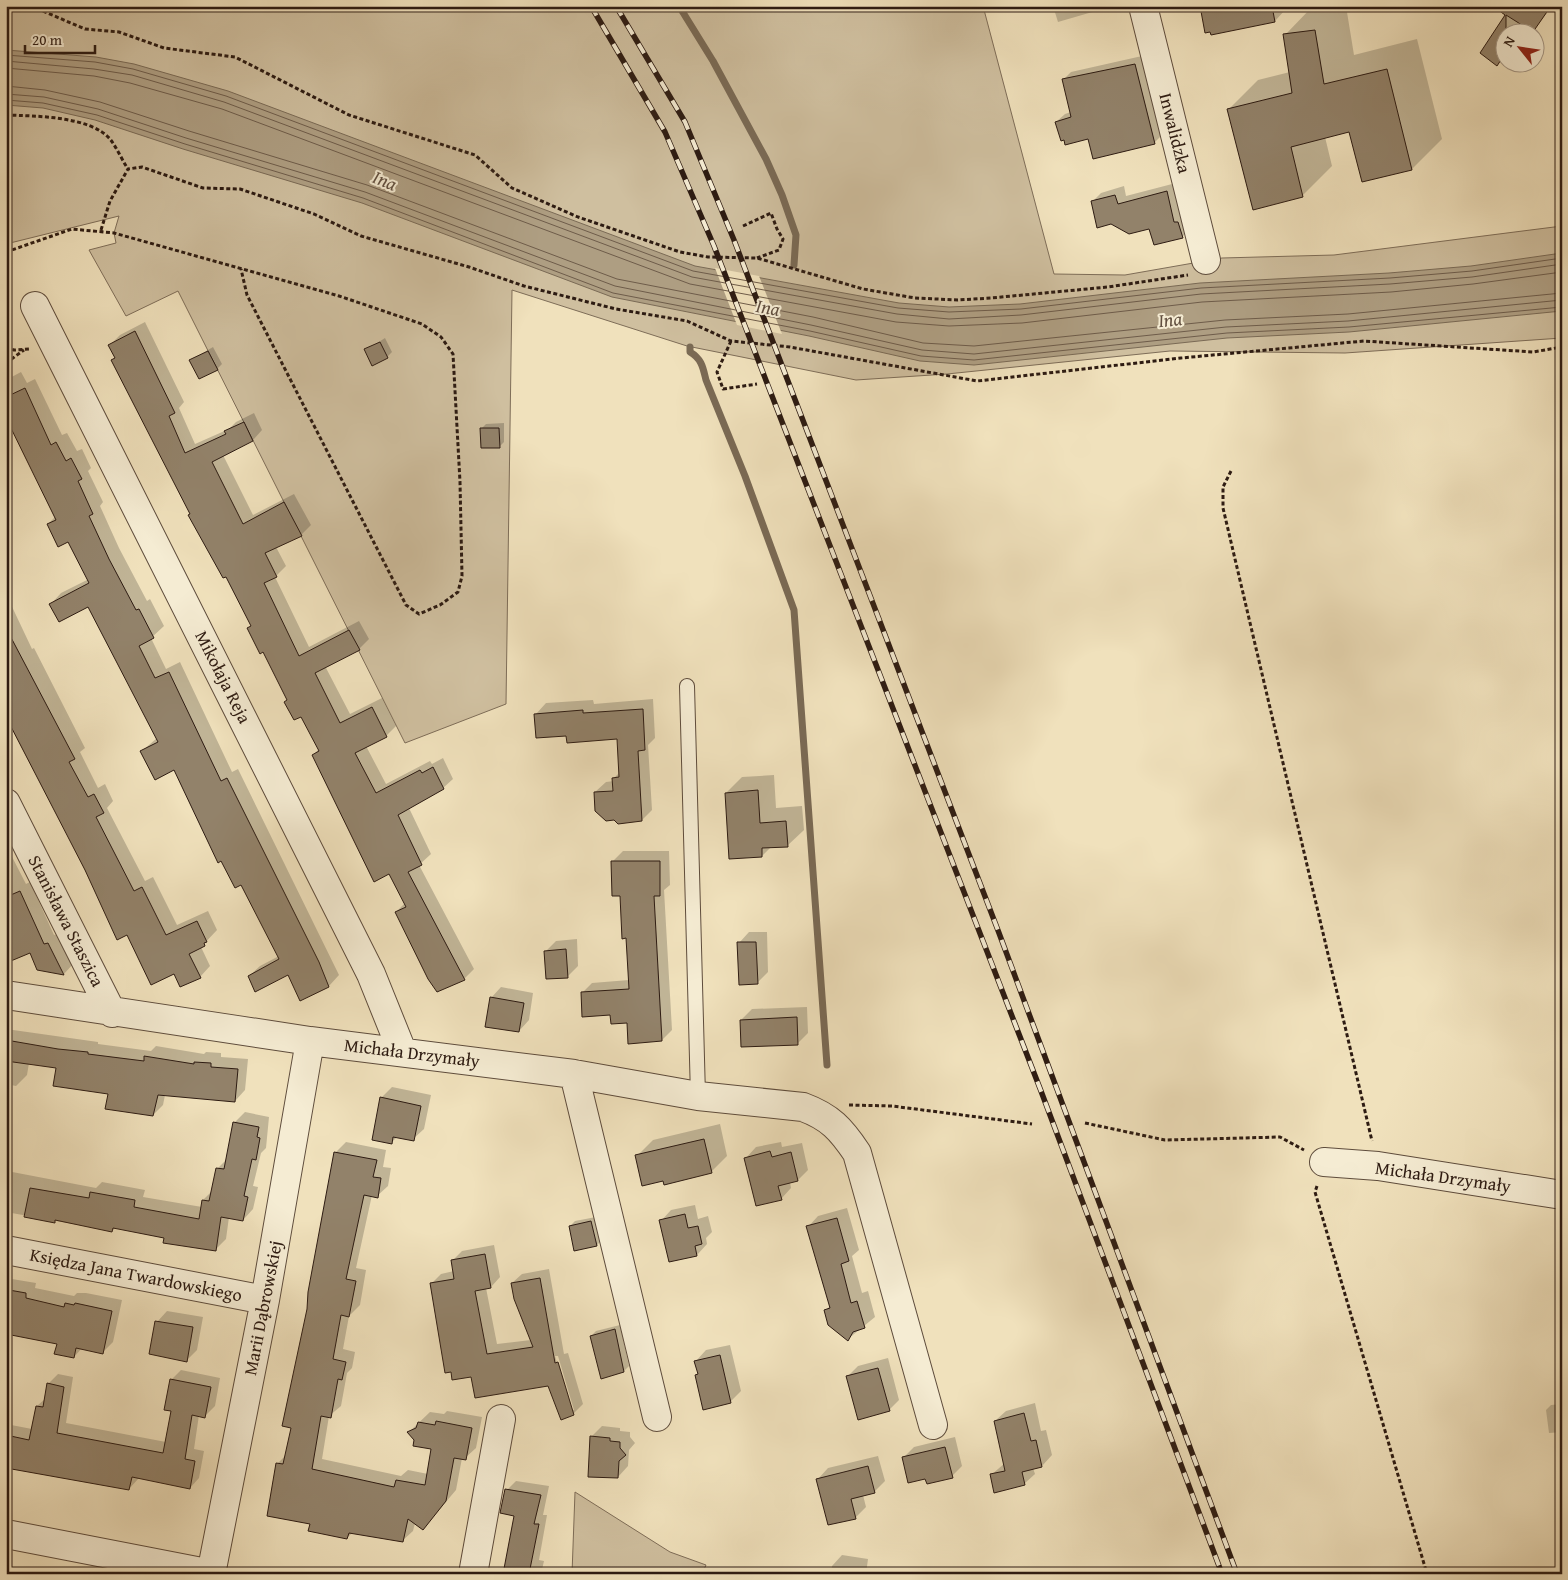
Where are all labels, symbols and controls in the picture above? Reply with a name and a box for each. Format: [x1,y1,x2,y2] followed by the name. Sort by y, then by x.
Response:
[25,22,95,54] scale bar
[1496,22,1546,72] north arrow
[32,29,63,50] text: 20 m
[1498,32,1520,51] text: N
[1152,90,1199,176] street label: Inwalidzka
[369,163,402,198] water label: Ina
[754,291,782,323] water label: Ina
[1157,304,1184,334] water label: Ina
[188,626,259,728] street label: Mikołaja Reja
[22,850,112,992] street label: Stanisława Staszica
[343,1031,481,1074] street label: Michała Drzymały
[1374,1154,1513,1199] street label: Michała Drzymały
[236,1238,289,1378] street label: Marii Dąbrowskiej
[28,1241,244,1308] street label: Księdza Jana Twardowskiego

